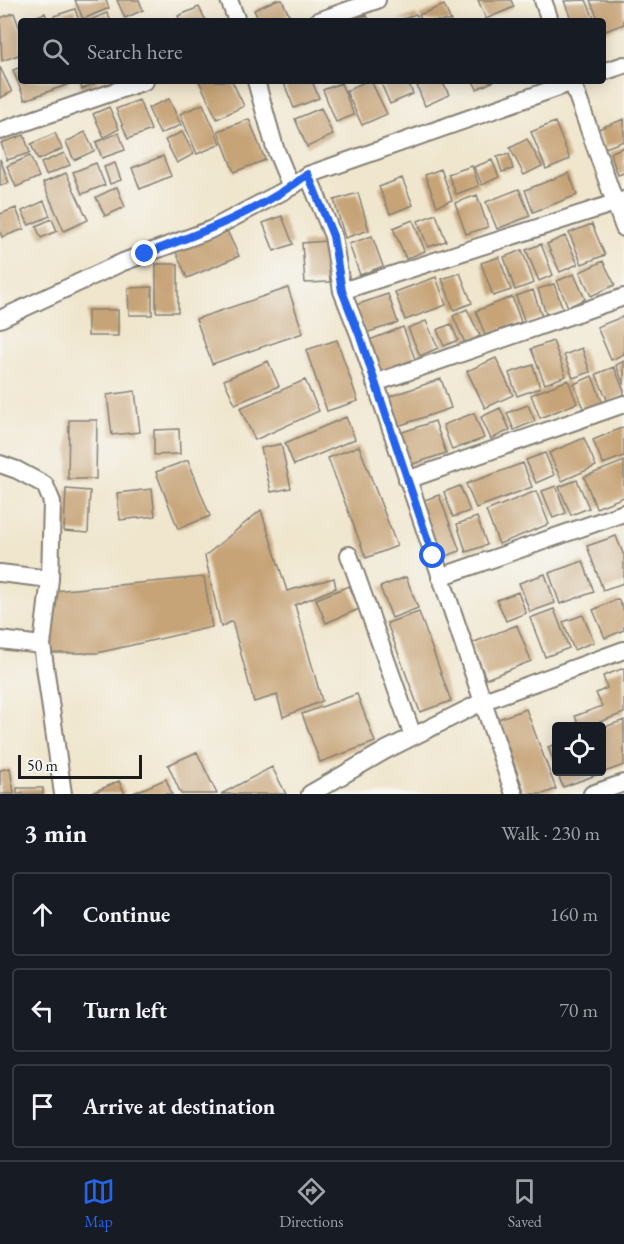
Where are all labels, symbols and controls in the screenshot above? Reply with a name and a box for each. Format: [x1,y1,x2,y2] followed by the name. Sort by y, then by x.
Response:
[18,18,606,84] search box
[39,35,72,68] icon: search
[87,37,182,66] text: Search here
[131,240,157,266] route end
[419,542,445,568] route start
[552,722,606,776] map controls
[552,722,606,776] button: locate
[18,752,142,780] scale bar
[27,755,58,776] text: 50 m
[24,816,87,850] text: 3 min
[501,820,600,846] text: Walk · 230 m
[26,898,59,931] icon: ahead
[83,900,170,929] text: Continue
[550,901,598,927] text: 160 m
[26,994,59,1027] icon: left
[83,996,167,1025] text: Turn left
[559,997,598,1023] text: 70 m
[26,1090,59,1123] icon: arrive
[83,1092,275,1121] text: Arrive at destination
[82,1175,115,1232] tab: Map
[279,1175,344,1232] tab: Directions
[508,1175,542,1232] tab: Saved

